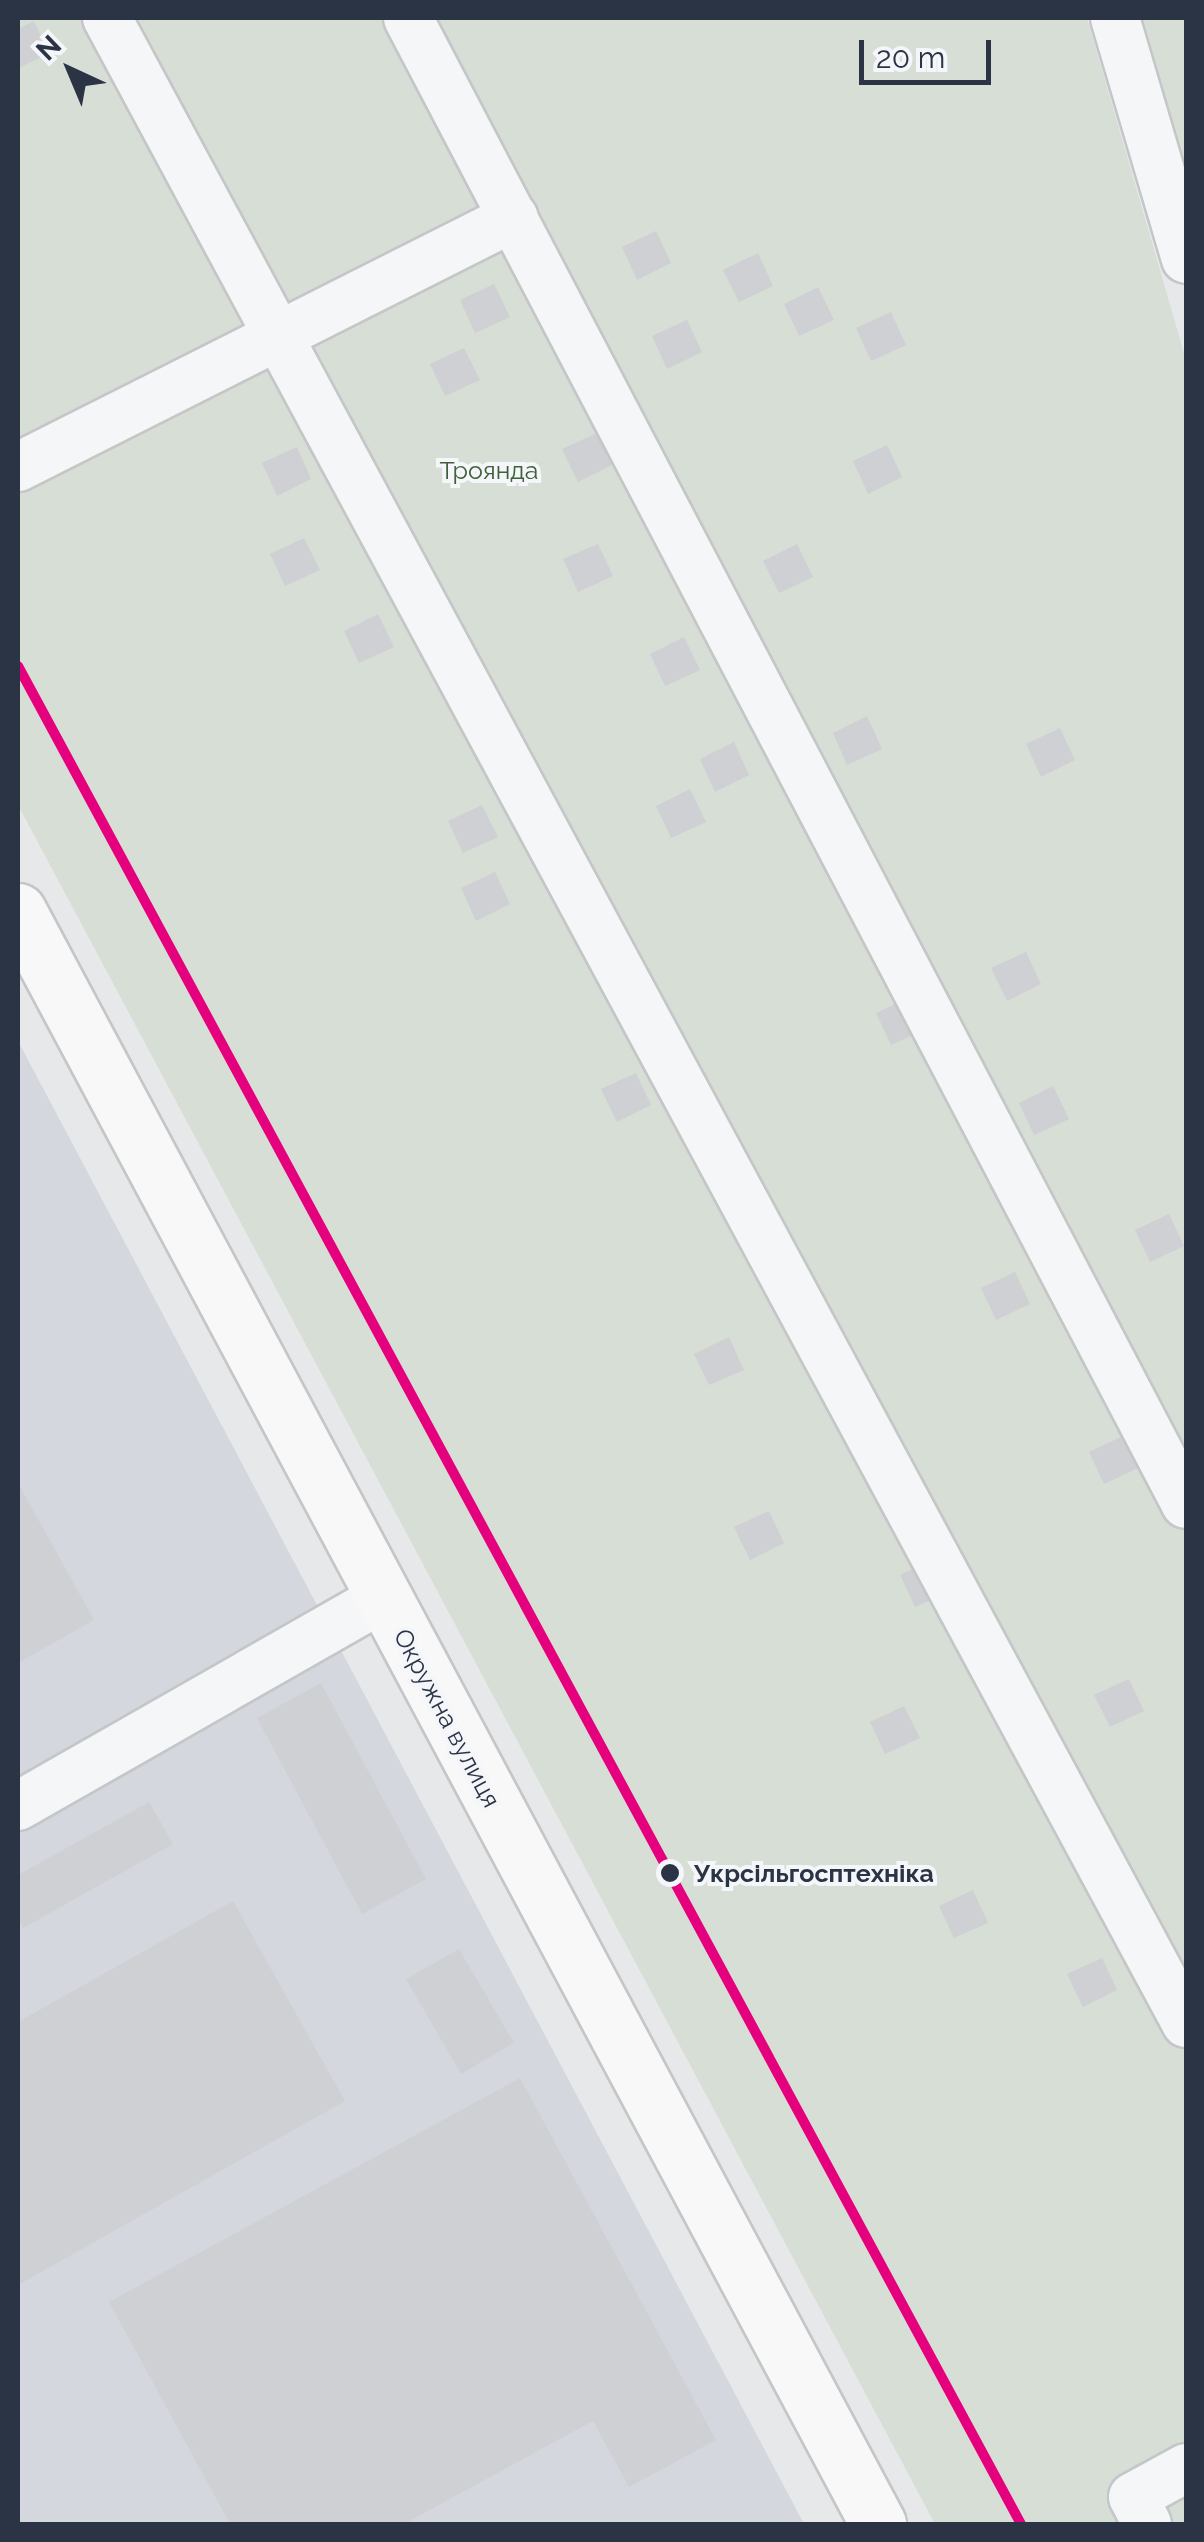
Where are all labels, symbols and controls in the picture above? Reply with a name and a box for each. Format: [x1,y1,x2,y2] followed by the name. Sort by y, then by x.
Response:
[20,20,120,120] north arrow
[864,20,996,82] scale bar
[30,29,68,67] text: N
[876,40,945,75] text: 20 m
[440,455,538,485] park label: Троянда
[387,1624,507,1812] street label: Окружна вулиця
[655,1858,685,1888] marker: Укрсільгосптехніка
[694,1858,934,1888] place label: Укрсільгосптехніка

